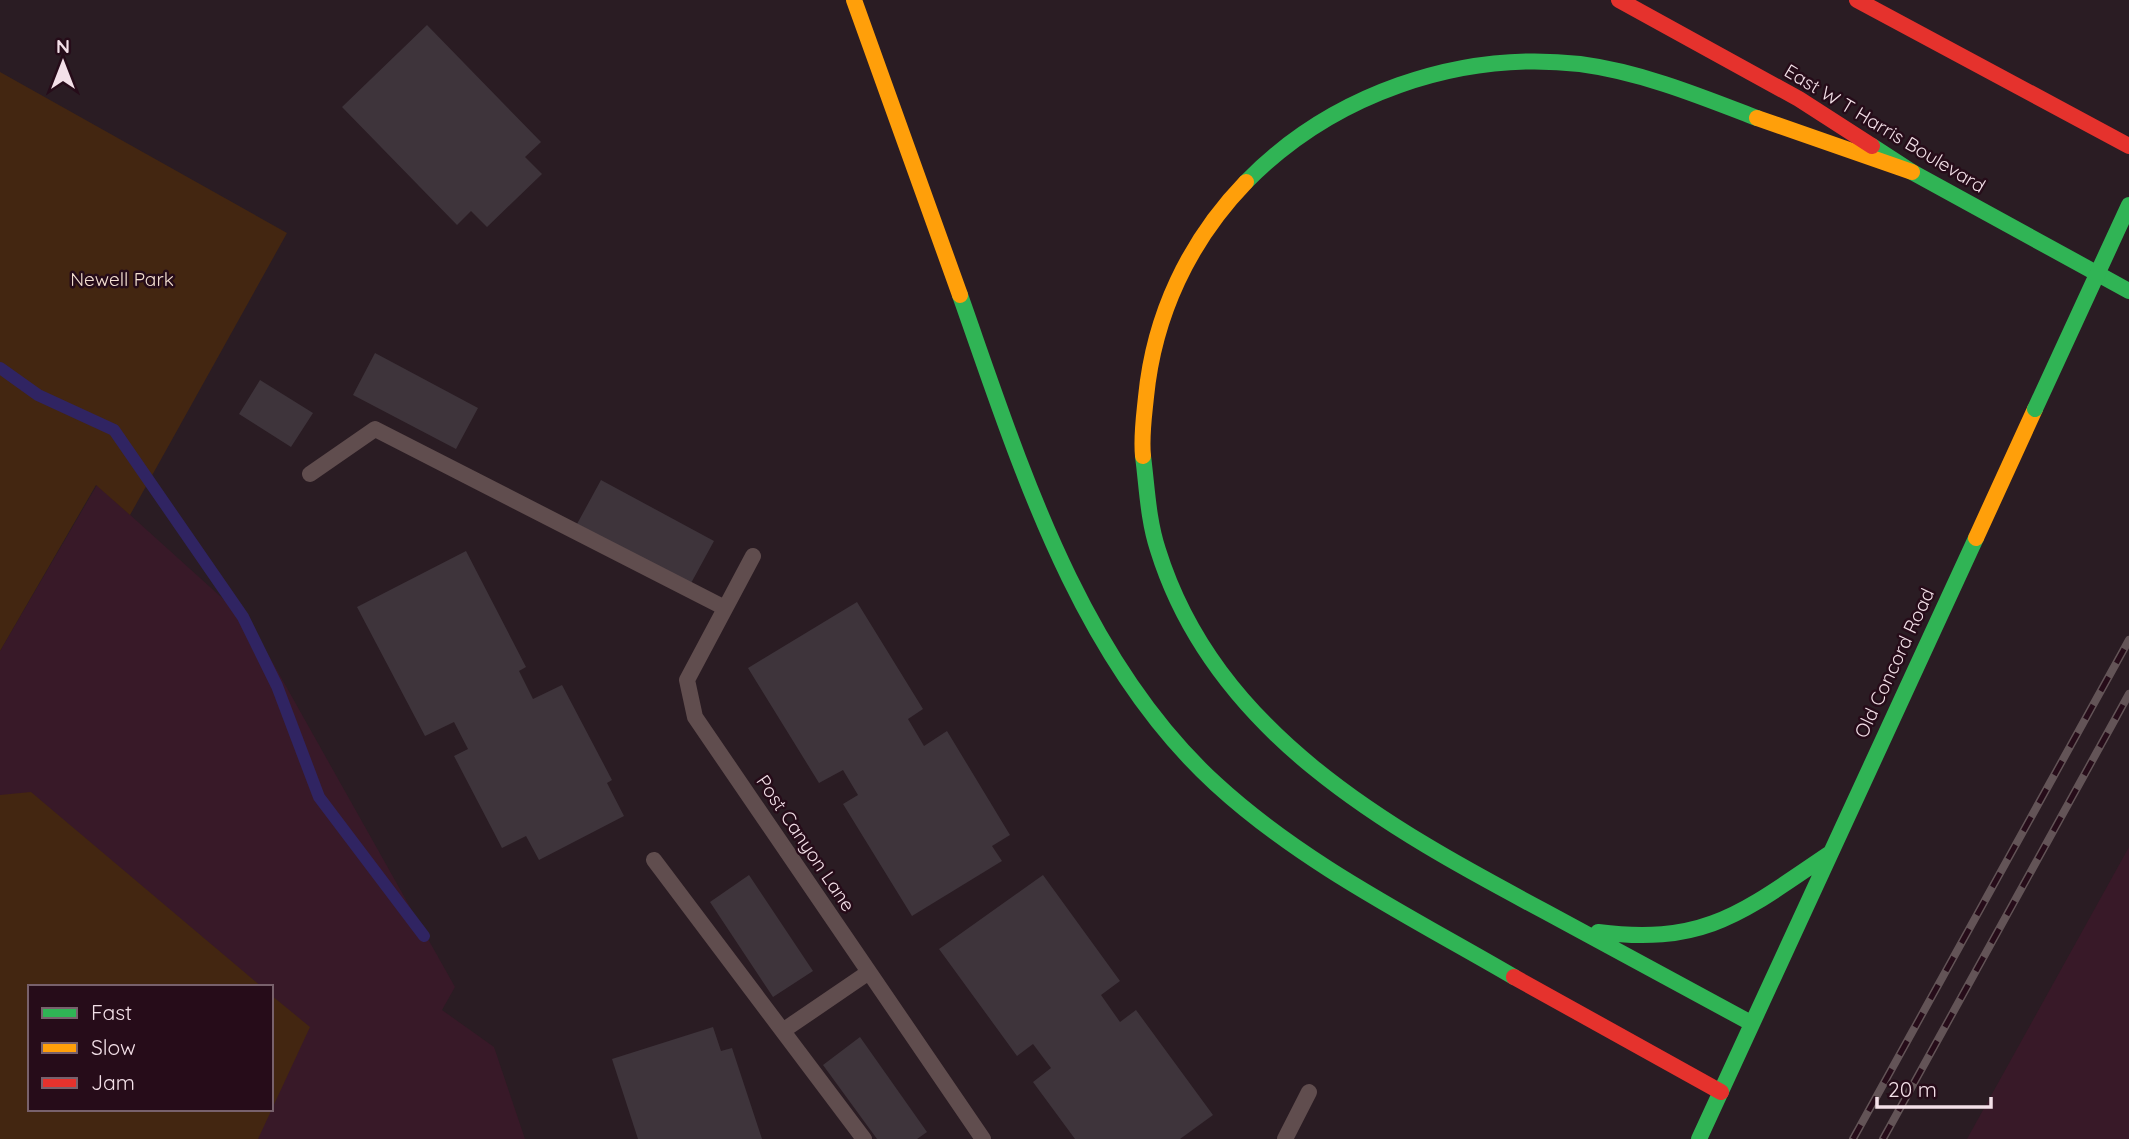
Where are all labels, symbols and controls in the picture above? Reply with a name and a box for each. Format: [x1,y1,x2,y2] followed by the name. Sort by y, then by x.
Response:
[28,28,98,98] north arrow
[56,34,70,58] text: N
[1780,58,1990,198] street label: East W T Harris Boulevard
[70,267,174,291] park label: Newell Park
[1849,584,1939,742] street label: Old Concord Road
[751,770,861,916] street label: Post Canyon Lane
[28,985,273,1111] legend
[91,999,132,1025] text: Fast
[91,1034,136,1060] text: Slow
[1877,1066,1991,1110] scale bar
[91,1069,135,1095] text: Jam
[1888,1076,1937,1102] text: 20 m

